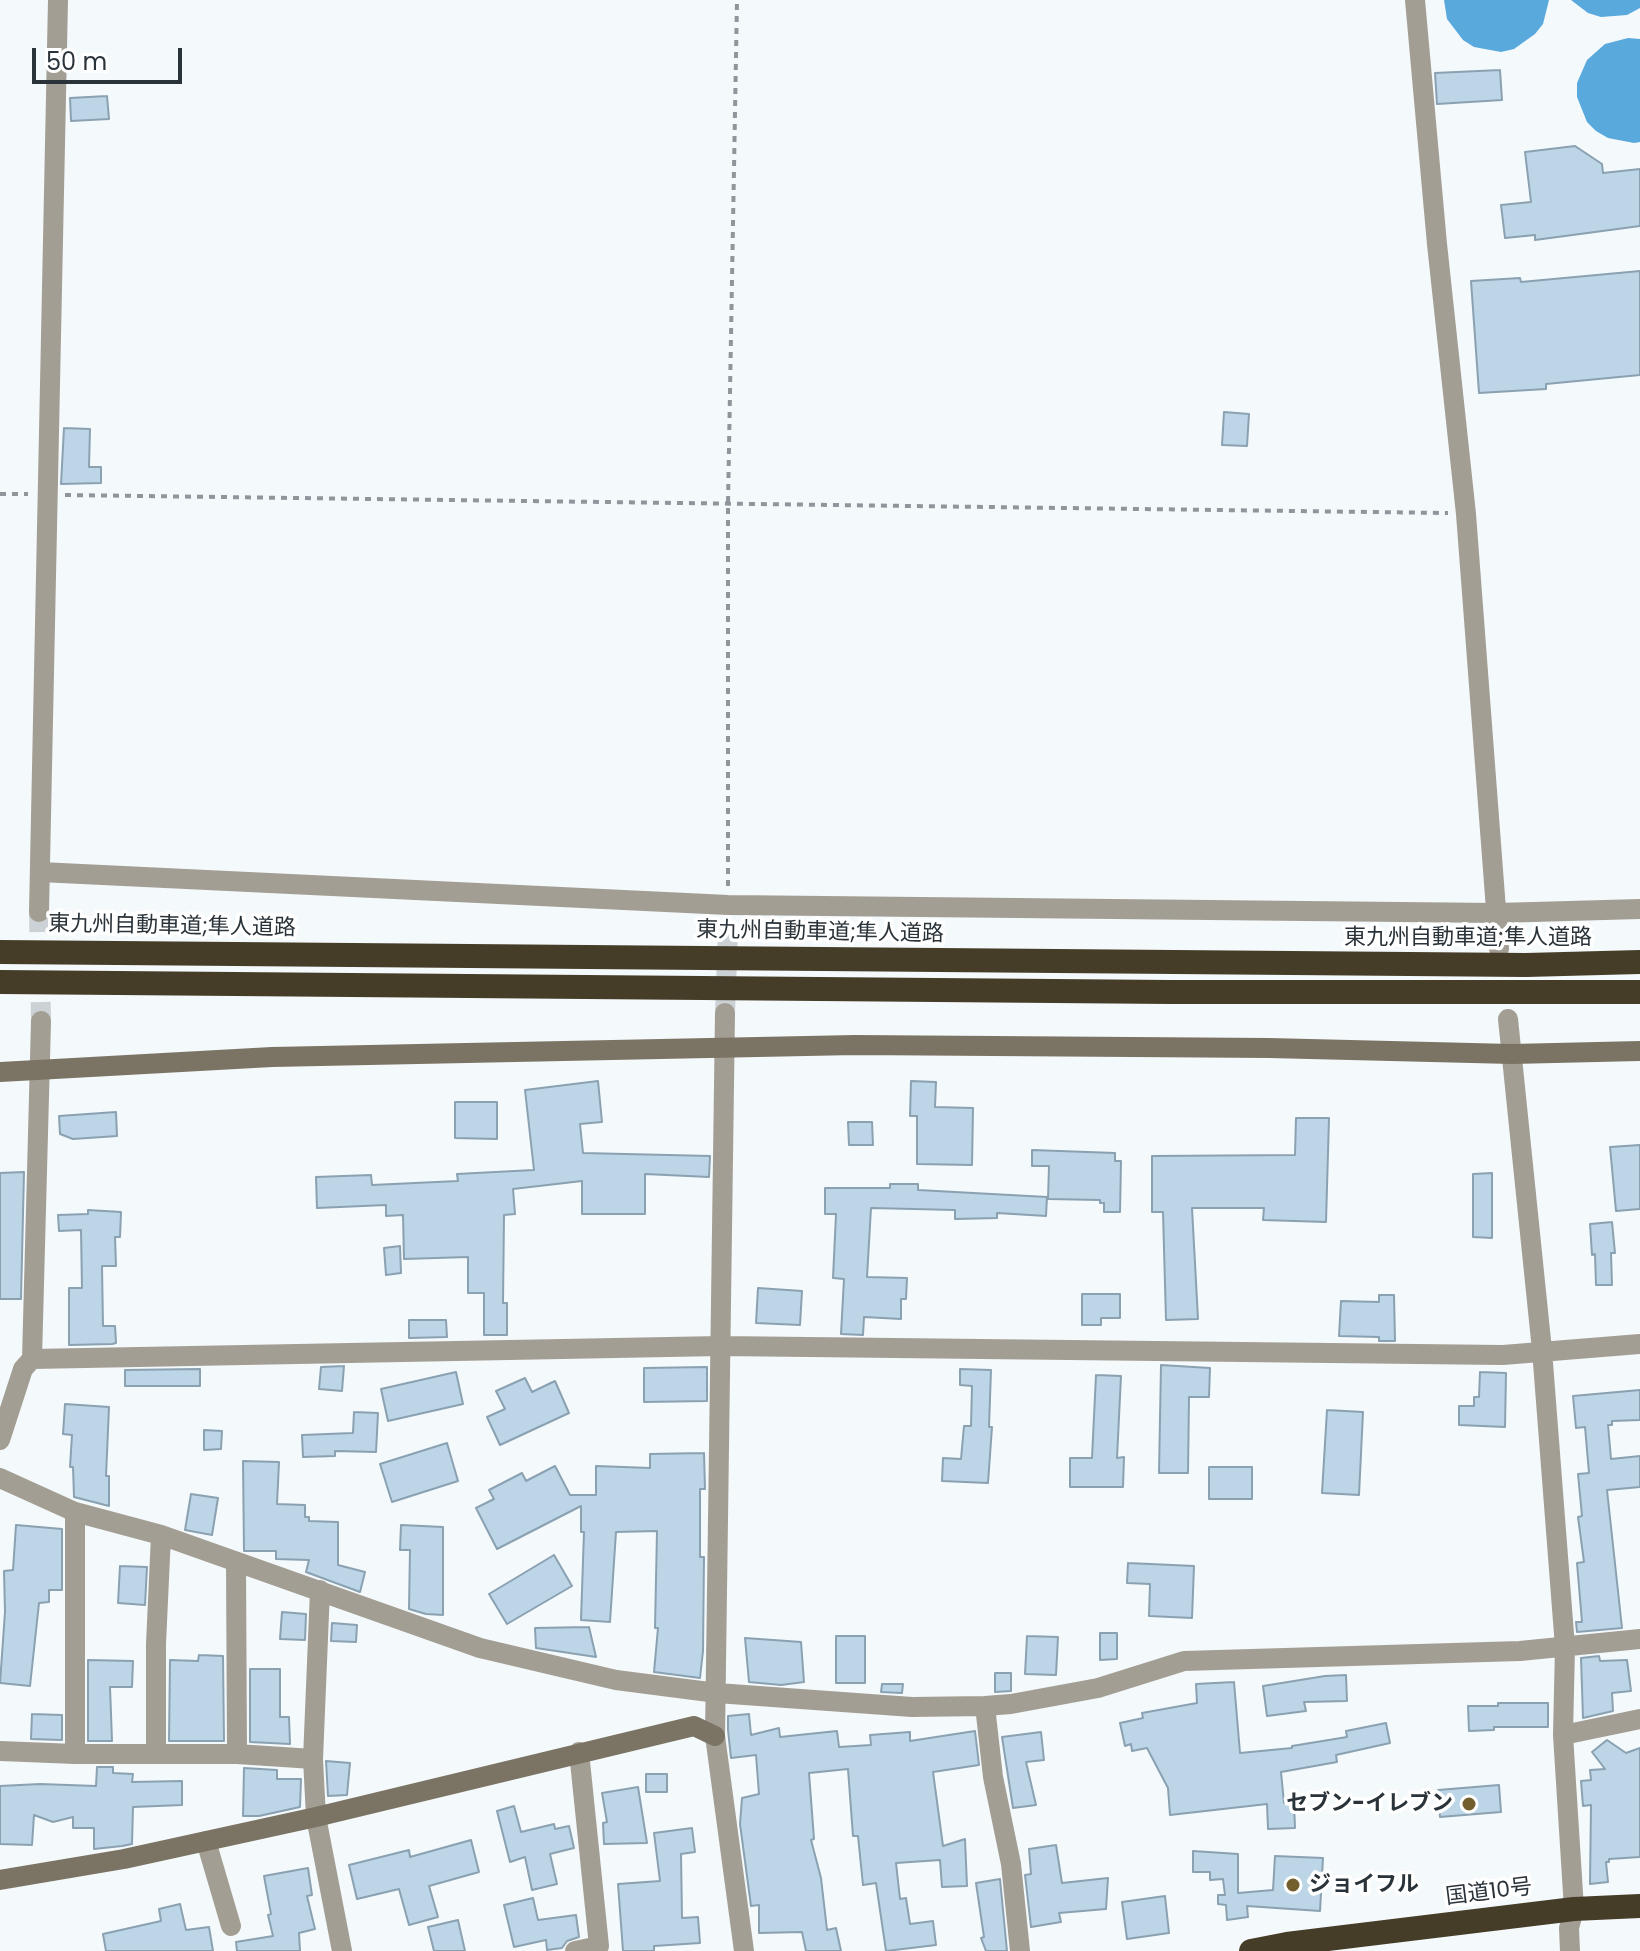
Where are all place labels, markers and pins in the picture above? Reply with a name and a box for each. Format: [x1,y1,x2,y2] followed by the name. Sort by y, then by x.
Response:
[1286,1791,1453,1817] place label: セブン-イレブン
[1460,1795,1478,1813] marker: セブン-イレブン
[1309,1872,1419,1898] place label: ジョイフル
[1284,1876,1302,1894] marker: ジョイフル

